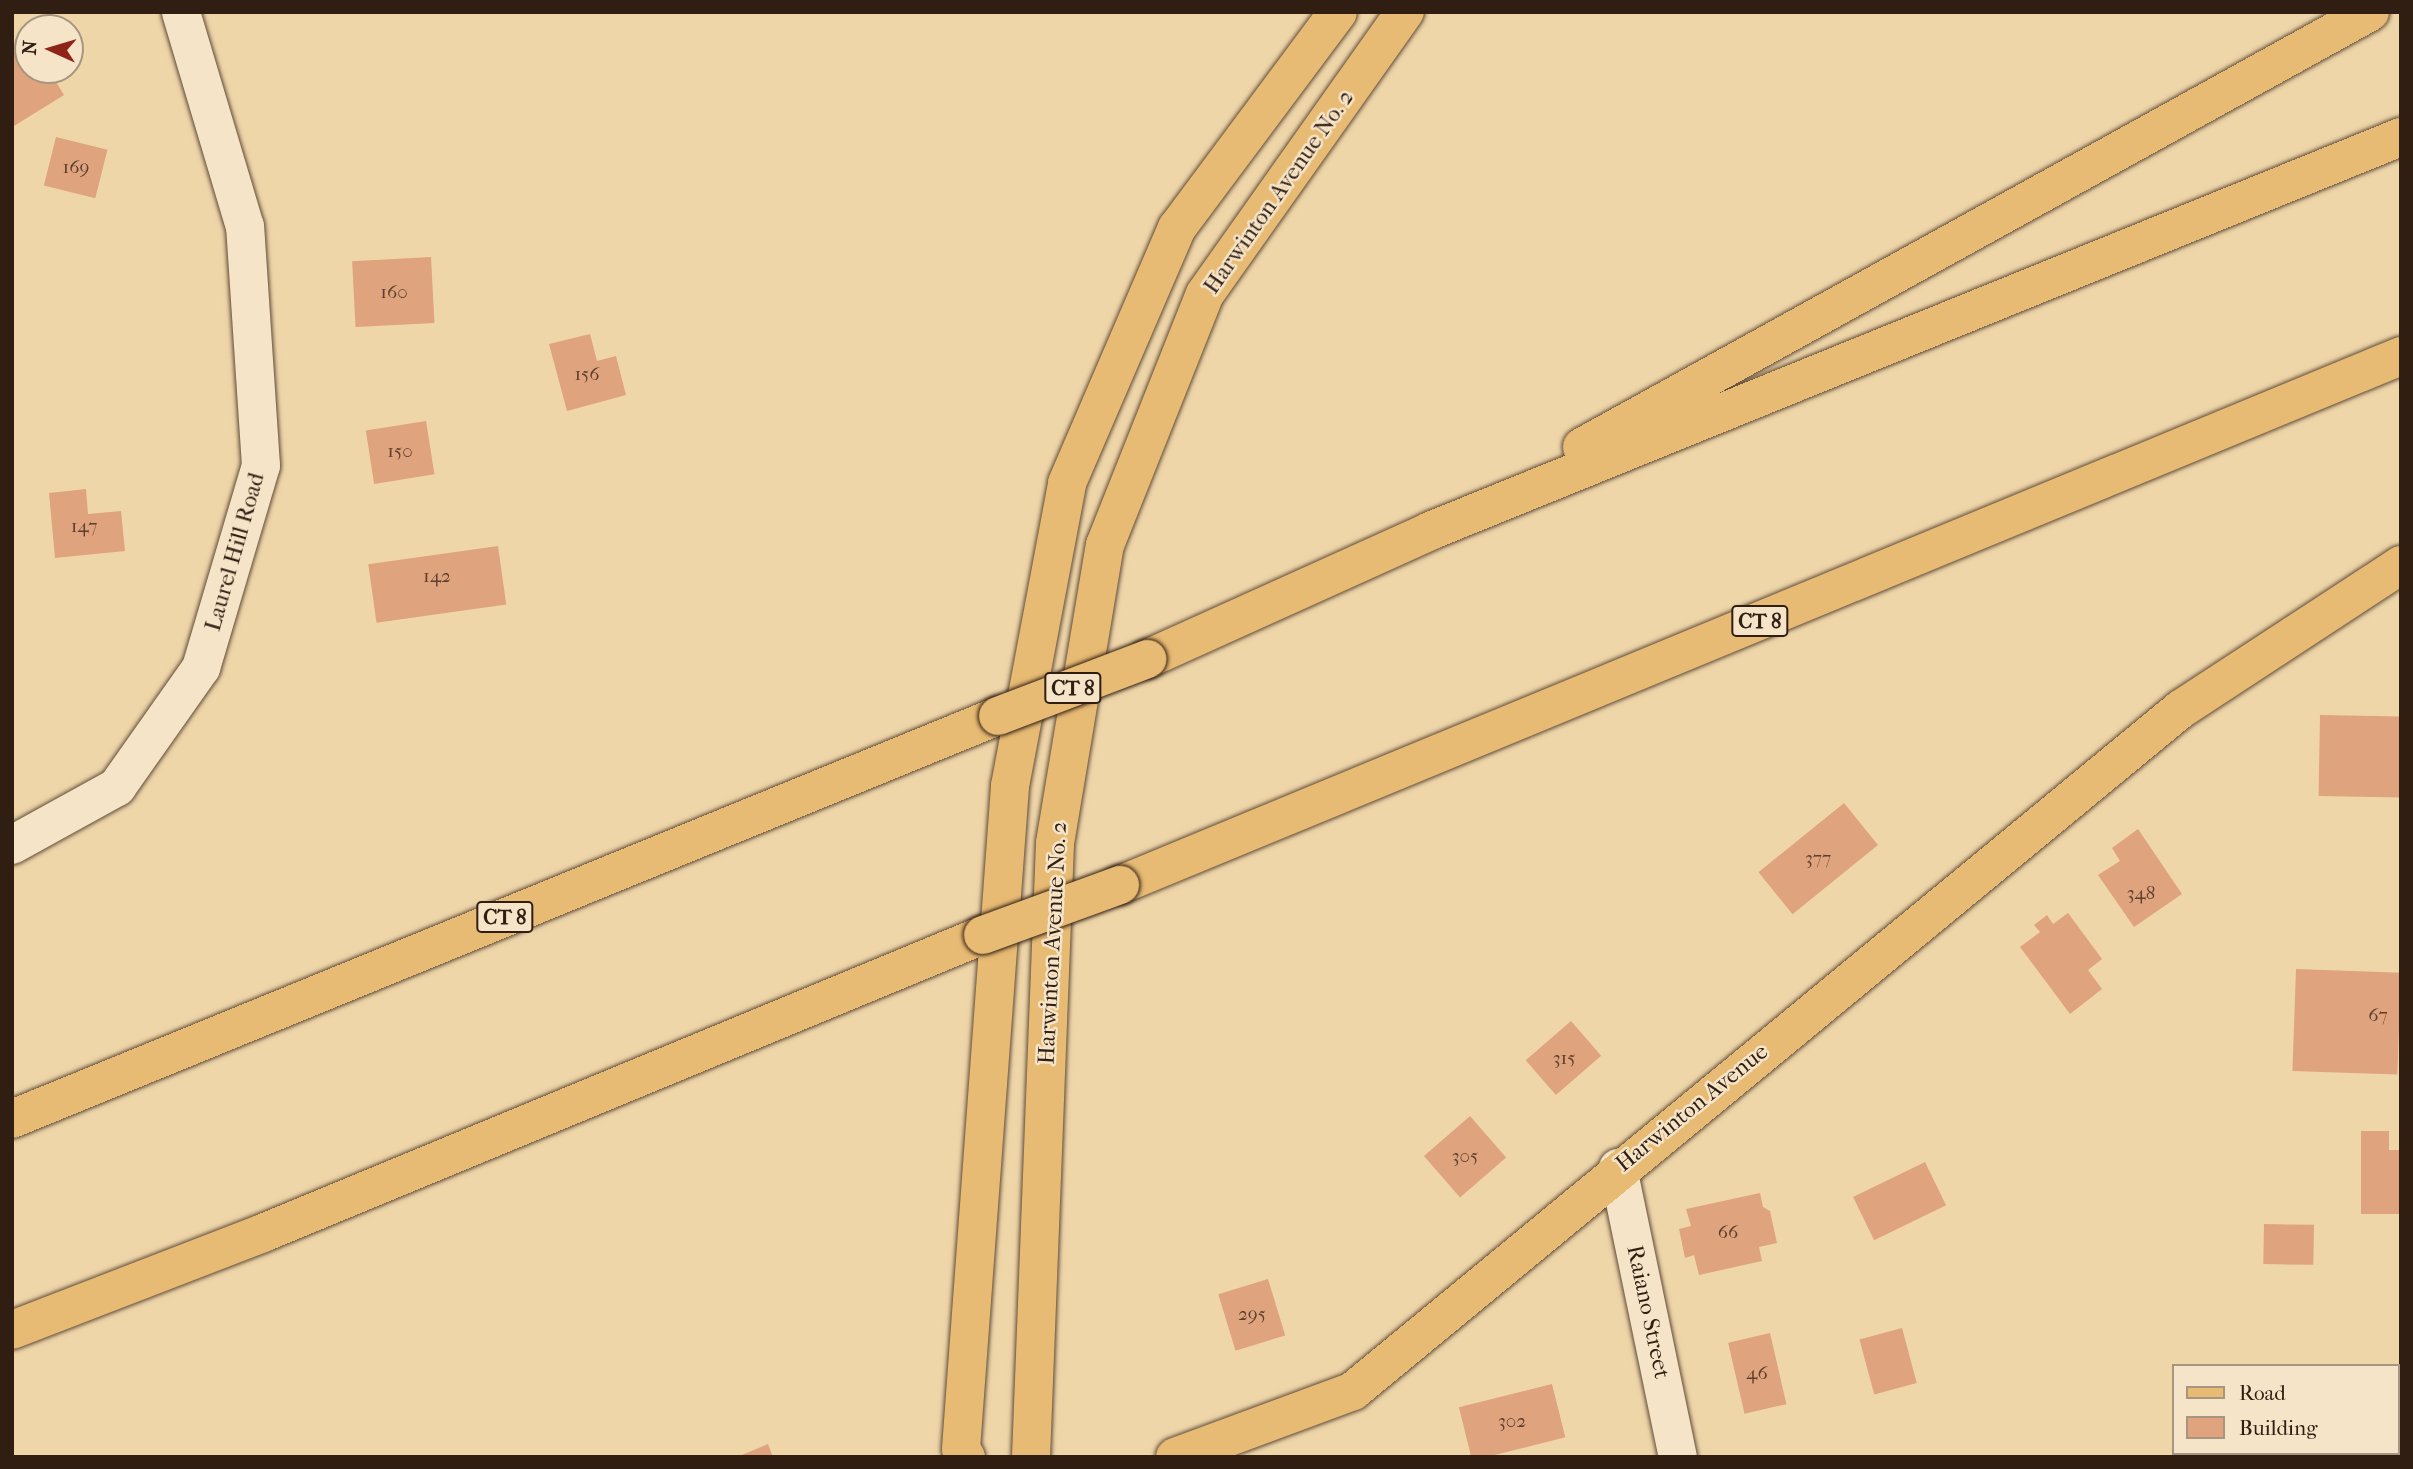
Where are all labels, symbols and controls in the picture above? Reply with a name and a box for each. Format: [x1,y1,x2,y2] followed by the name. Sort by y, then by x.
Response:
[14,14,84,84] north arrow
[19,40,42,56] text: N
[1198,85,1360,299] street label: Harwinton Avenue No. 2
[63,157,89,179] house number: 169
[380,282,408,304] house number: 160
[574,364,600,386] house number: 156
[387,441,413,463] house number: 150
[199,470,271,634] street label: Laurel Hill Road
[71,516,97,538] house number: 147
[423,566,451,588] house number: 142
[1730,604,1790,638] road number: CT 8
[1043,670,1103,706] road number: CT 8
[1033,821,1073,1065] street label: Harwinton Avenue No. 2
[1805,848,1831,870] house number: 377
[2127,883,2155,905] house number: 348
[475,900,535,934] road number: CT 8
[2368,1005,2388,1027] house number: 67
[1610,1038,1774,1178] street label: Harwinton Avenue
[1553,1048,1575,1070] house number: 315
[1452,1146,1478,1168] house number: 305
[1718,1222,1738,1244] house number: 66
[1620,1243,1676,1381] street label: Raiano Street
[1238,1304,1266,1326] house number: 295
[1746,1363,1768,1385] house number: 46
[2172,1364,2399,1455] legend
[2239,1381,2286,1405] text: Road
[1498,1411,1526,1433] house number: 302
[2239,1416,2317,1440] text: Building

